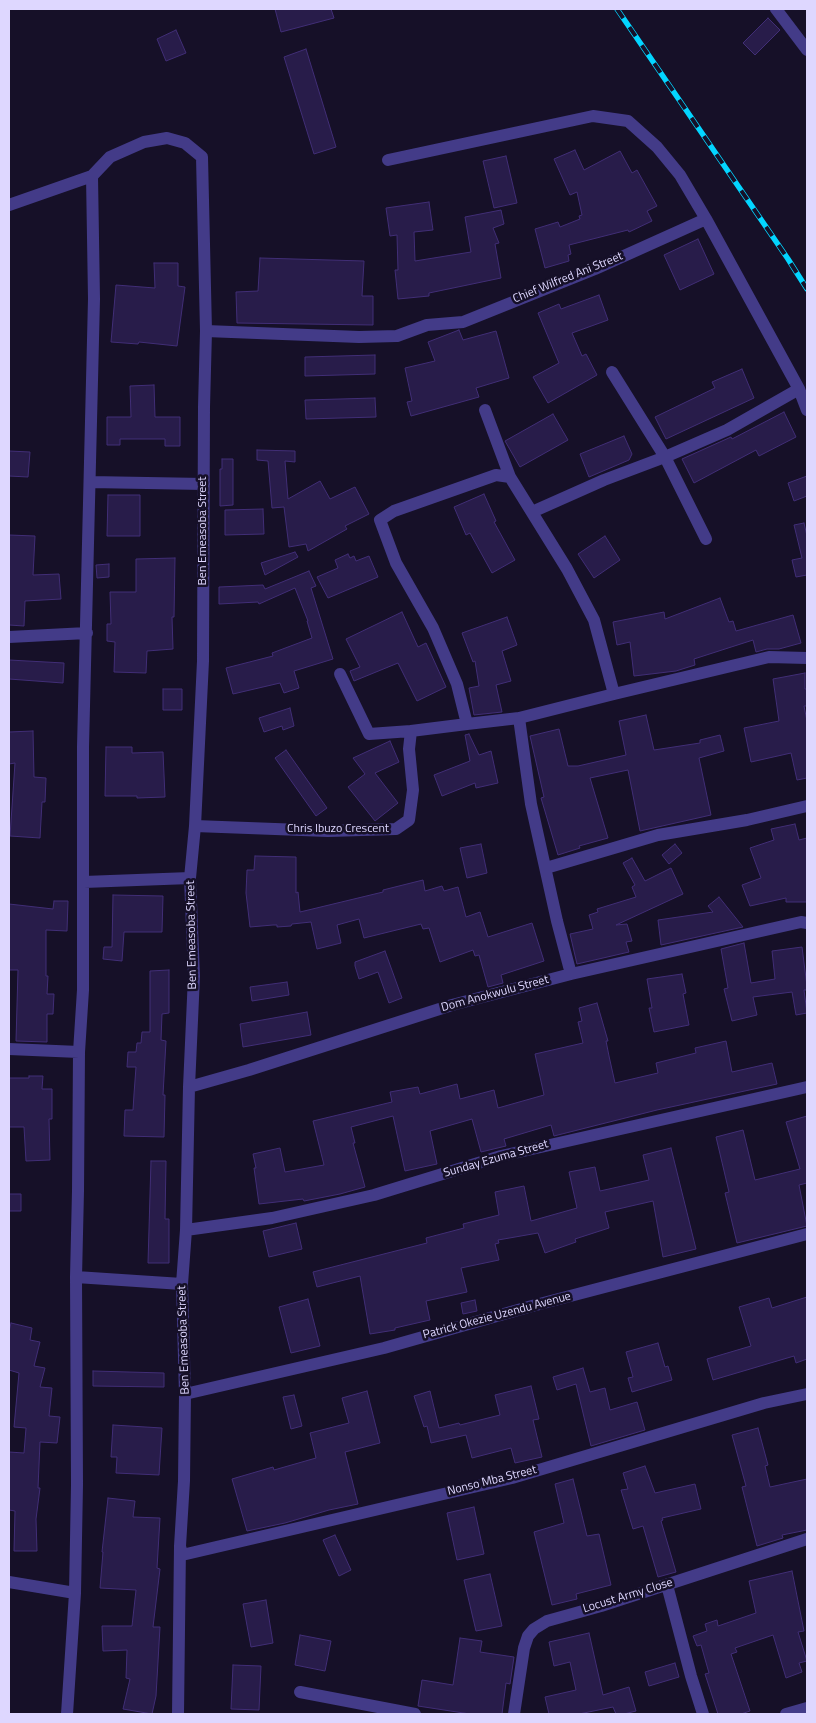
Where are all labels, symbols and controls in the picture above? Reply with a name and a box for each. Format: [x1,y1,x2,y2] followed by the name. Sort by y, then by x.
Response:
[511,249,625,307] street label: Chief Wilfred Ani Street
[196,476,210,586] street label: Ben Emeasoba Street
[287,822,389,836] street label: Chris Ibuzo Crescent
[184,880,200,990] street label: Ben Emeasoba Street
[440,973,550,1015] street label: Dom Anokwulu Street
[442,1137,550,1181] street label: Sunday Ezuma Street
[175,1285,193,1395] street label: Ben Emeasoba Street
[421,1289,573,1343] street label: Patrick Okezie Uzendu Avenue
[446,1463,538,1499] street label: Nonso Mba Street
[581,1576,675,1616] street label: Locust Army Close

